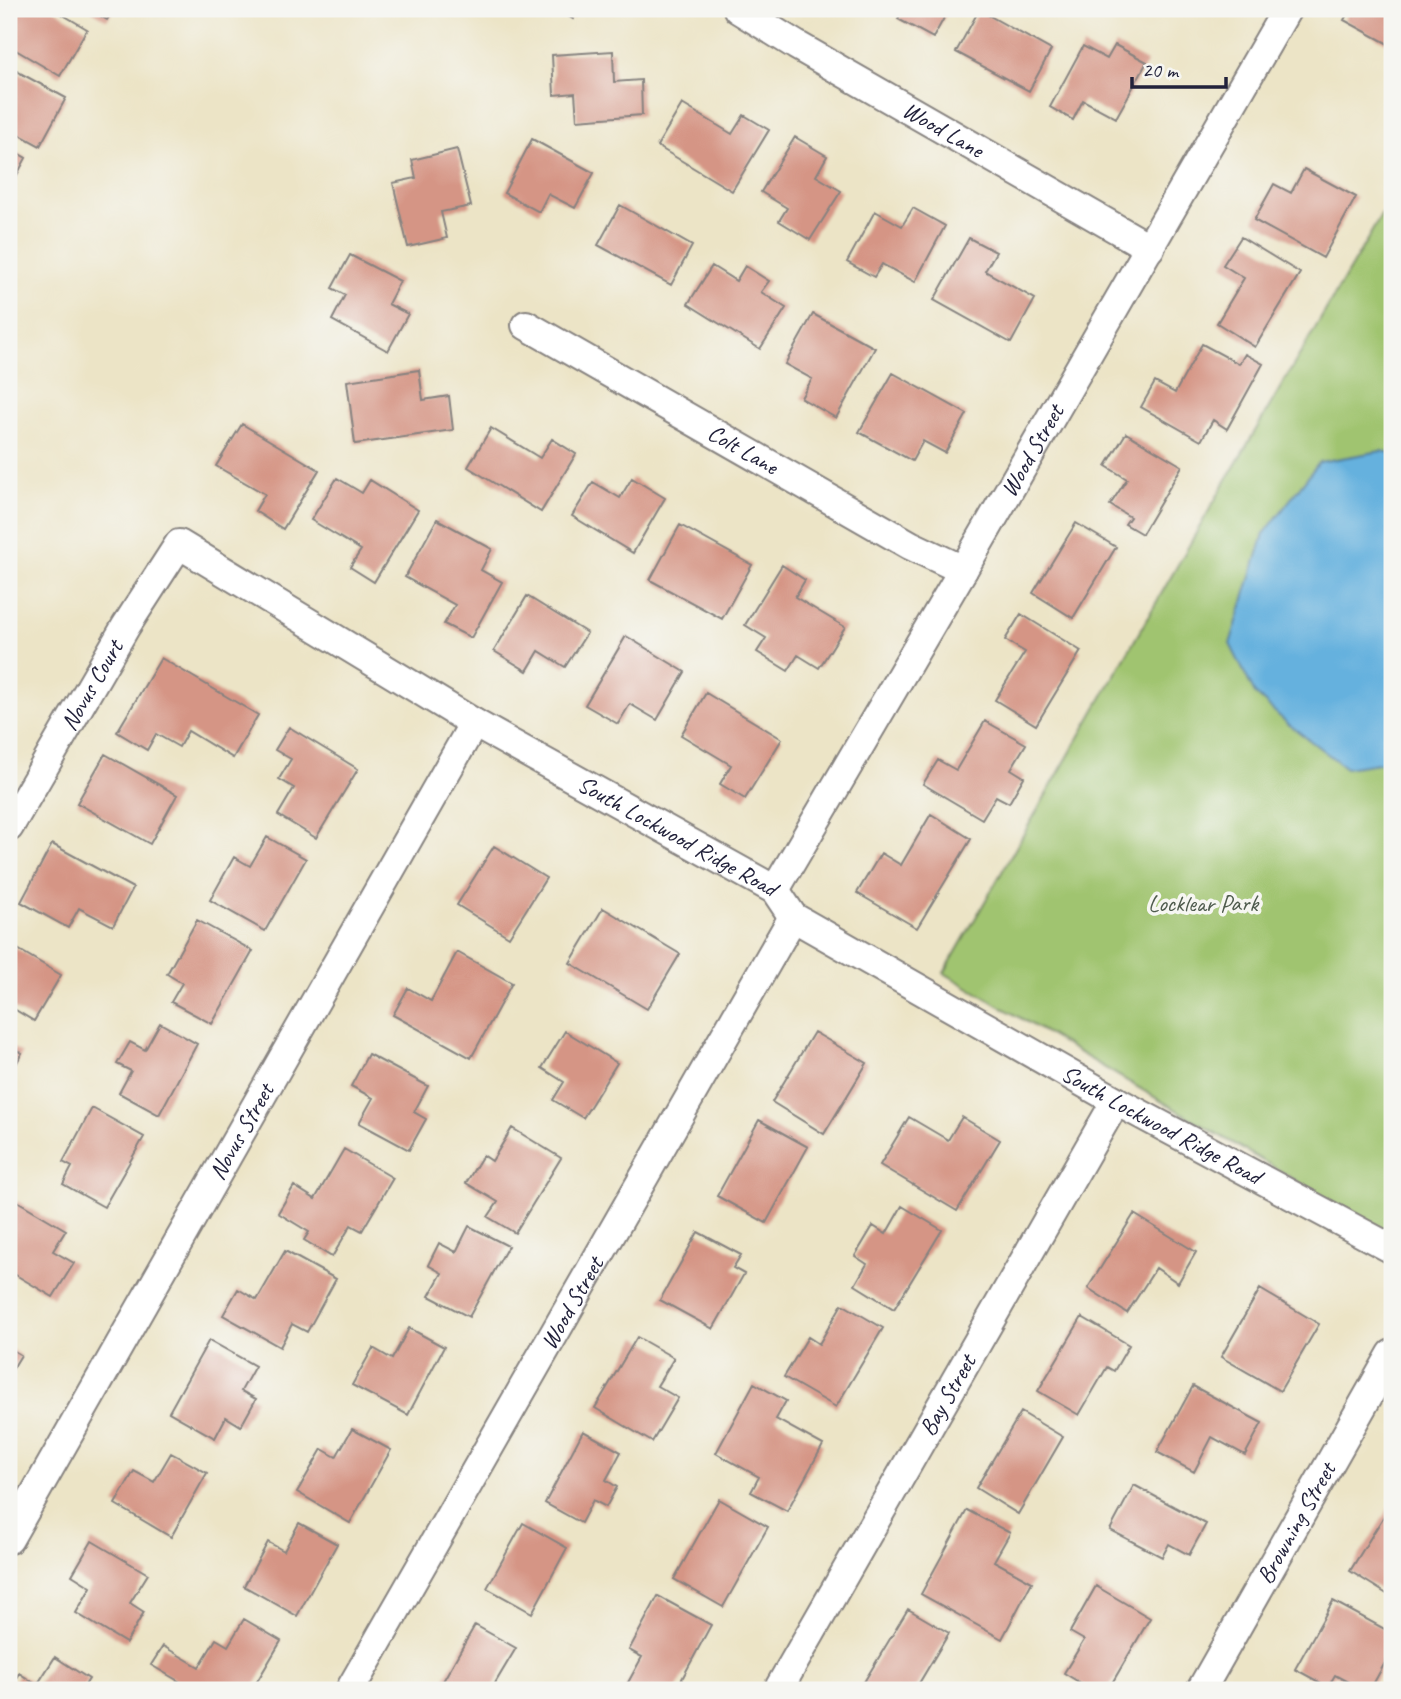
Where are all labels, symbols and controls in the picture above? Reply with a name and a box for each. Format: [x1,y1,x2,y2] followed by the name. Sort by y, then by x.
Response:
[1132,46,1226,90] scale bar
[1142,57,1180,83] text: 20 m
[898,94,991,165] street label: Wood Lane
[994,397,1071,502] street label: Wood Street
[702,417,785,482] street label: Colt Lane
[54,633,130,736] street label: Novus Court
[573,769,786,905] street label: South Lockwood Ridge Road
[1148,888,1260,918] park label: Locklear Park
[1056,1058,1270,1193] street label: South Lockwood Ridge Road
[202,1076,281,1185] street label: Novus Street
[534,1250,611,1354] street label: Wood Street
[912,1348,983,1441] street label: Bay Street
[1250,1455,1343,1589] street label: Browning Street

